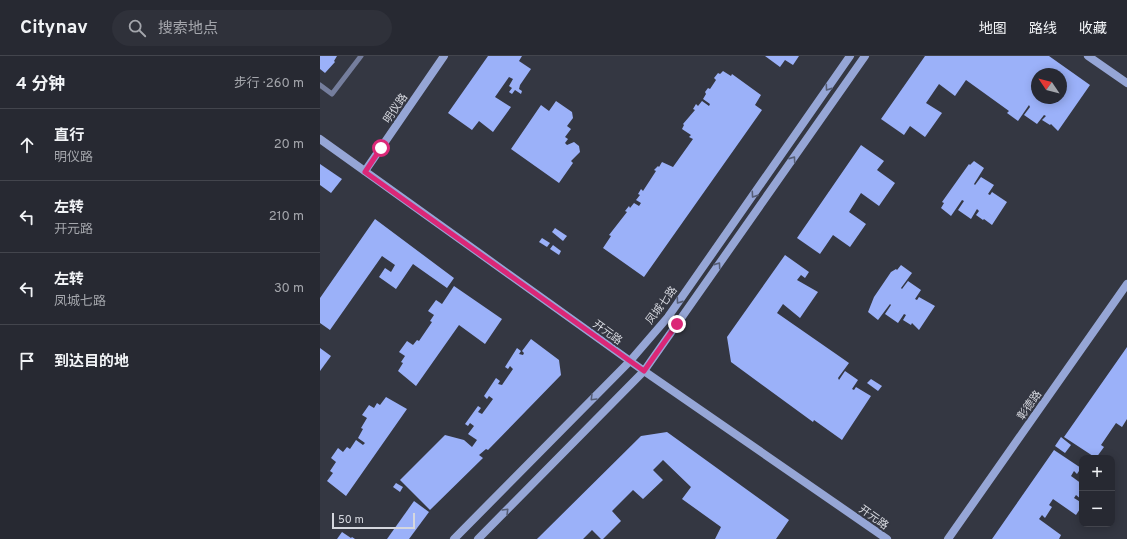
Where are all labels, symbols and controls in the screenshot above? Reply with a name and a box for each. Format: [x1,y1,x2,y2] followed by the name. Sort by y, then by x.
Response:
[112,10,392,46] search box
[20,16,88,40] text: Citynav
[126,17,148,39] icon: search
[158,20,218,39] text: 搜索地点
[979,21,1007,38] text: 地图
[1029,21,1057,38] text: 路线
[1079,21,1107,38] text: 收藏
[1031,68,1067,104] north arrow
[16,74,65,96] text: 4 分钟
[234,76,304,92] text: 步行 · 260 m
[825,84,833,91] one-way arrow
[381,91,411,126] street label: 明仪路
[54,127,84,146] text: 直行
[16,134,38,156] icon: ahead
[274,137,304,153] text: 20 m
[372,139,390,157] route start
[54,150,93,166] text: 明仪路
[788,156,796,163] one-way arrow
[751,190,758,197] one-way arrow
[54,199,84,218] text: 左转
[16,206,38,228] icon: left
[269,209,304,225] text: 210 m
[54,222,93,238] text: 开元路
[713,263,720,270] one-way arrow
[54,271,84,290] text: 左转
[16,278,38,300] icon: left
[274,281,304,297] text: 30 m
[643,284,681,327] street label: 凤城七路
[54,294,106,310] text: 凤城七路
[676,297,684,304] one-way arrow
[668,315,686,333] route end
[590,317,625,348] street label: 开元路
[16,350,38,372] icon: arrive
[54,353,129,372] text: 到达目的地
[1015,388,1045,423] street label: 彰德路
[590,393,598,401] one-way arrow
[1079,455,1115,527] map controls
[1079,455,1115,491] button: +
[1079,491,1115,527] button: −
[856,503,891,533] street label: 开元路
[501,508,509,516] one-way arrow
[332,511,415,530] scale bar
[338,513,364,527] text: 50 m

